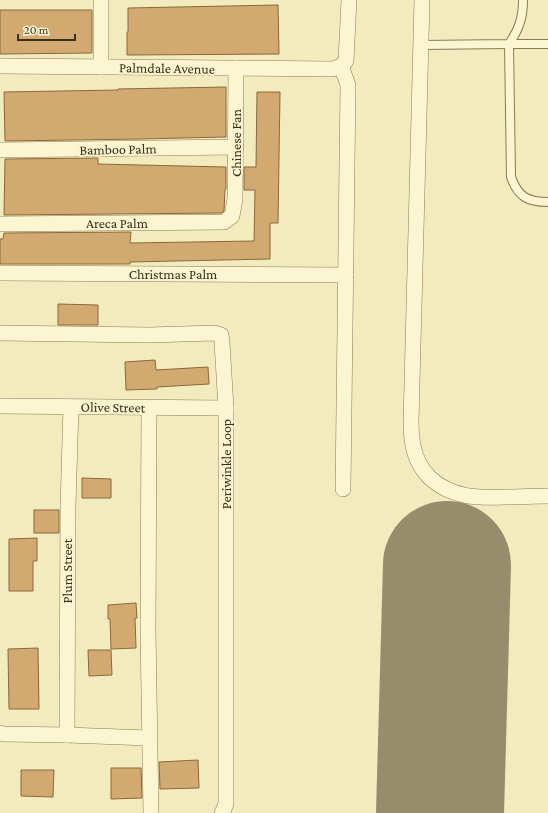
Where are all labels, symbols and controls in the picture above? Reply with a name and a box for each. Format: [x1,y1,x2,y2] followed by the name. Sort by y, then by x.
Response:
[18,16,75,42] scale bar
[24,23,49,37] text: 20 m
[119,59,215,77] street label: Palmdale Avenue
[228,109,244,177] street label: Chinese Fan
[79,140,157,158] street label: Bamboo Palm
[86,215,148,231] street label: Areca Palm
[129,266,217,282] street label: Christmas Palm
[81,398,146,416] street label: Olive Street
[218,419,234,509] street label: Periwinkle Loop
[59,538,75,603] street label: Plum Street

